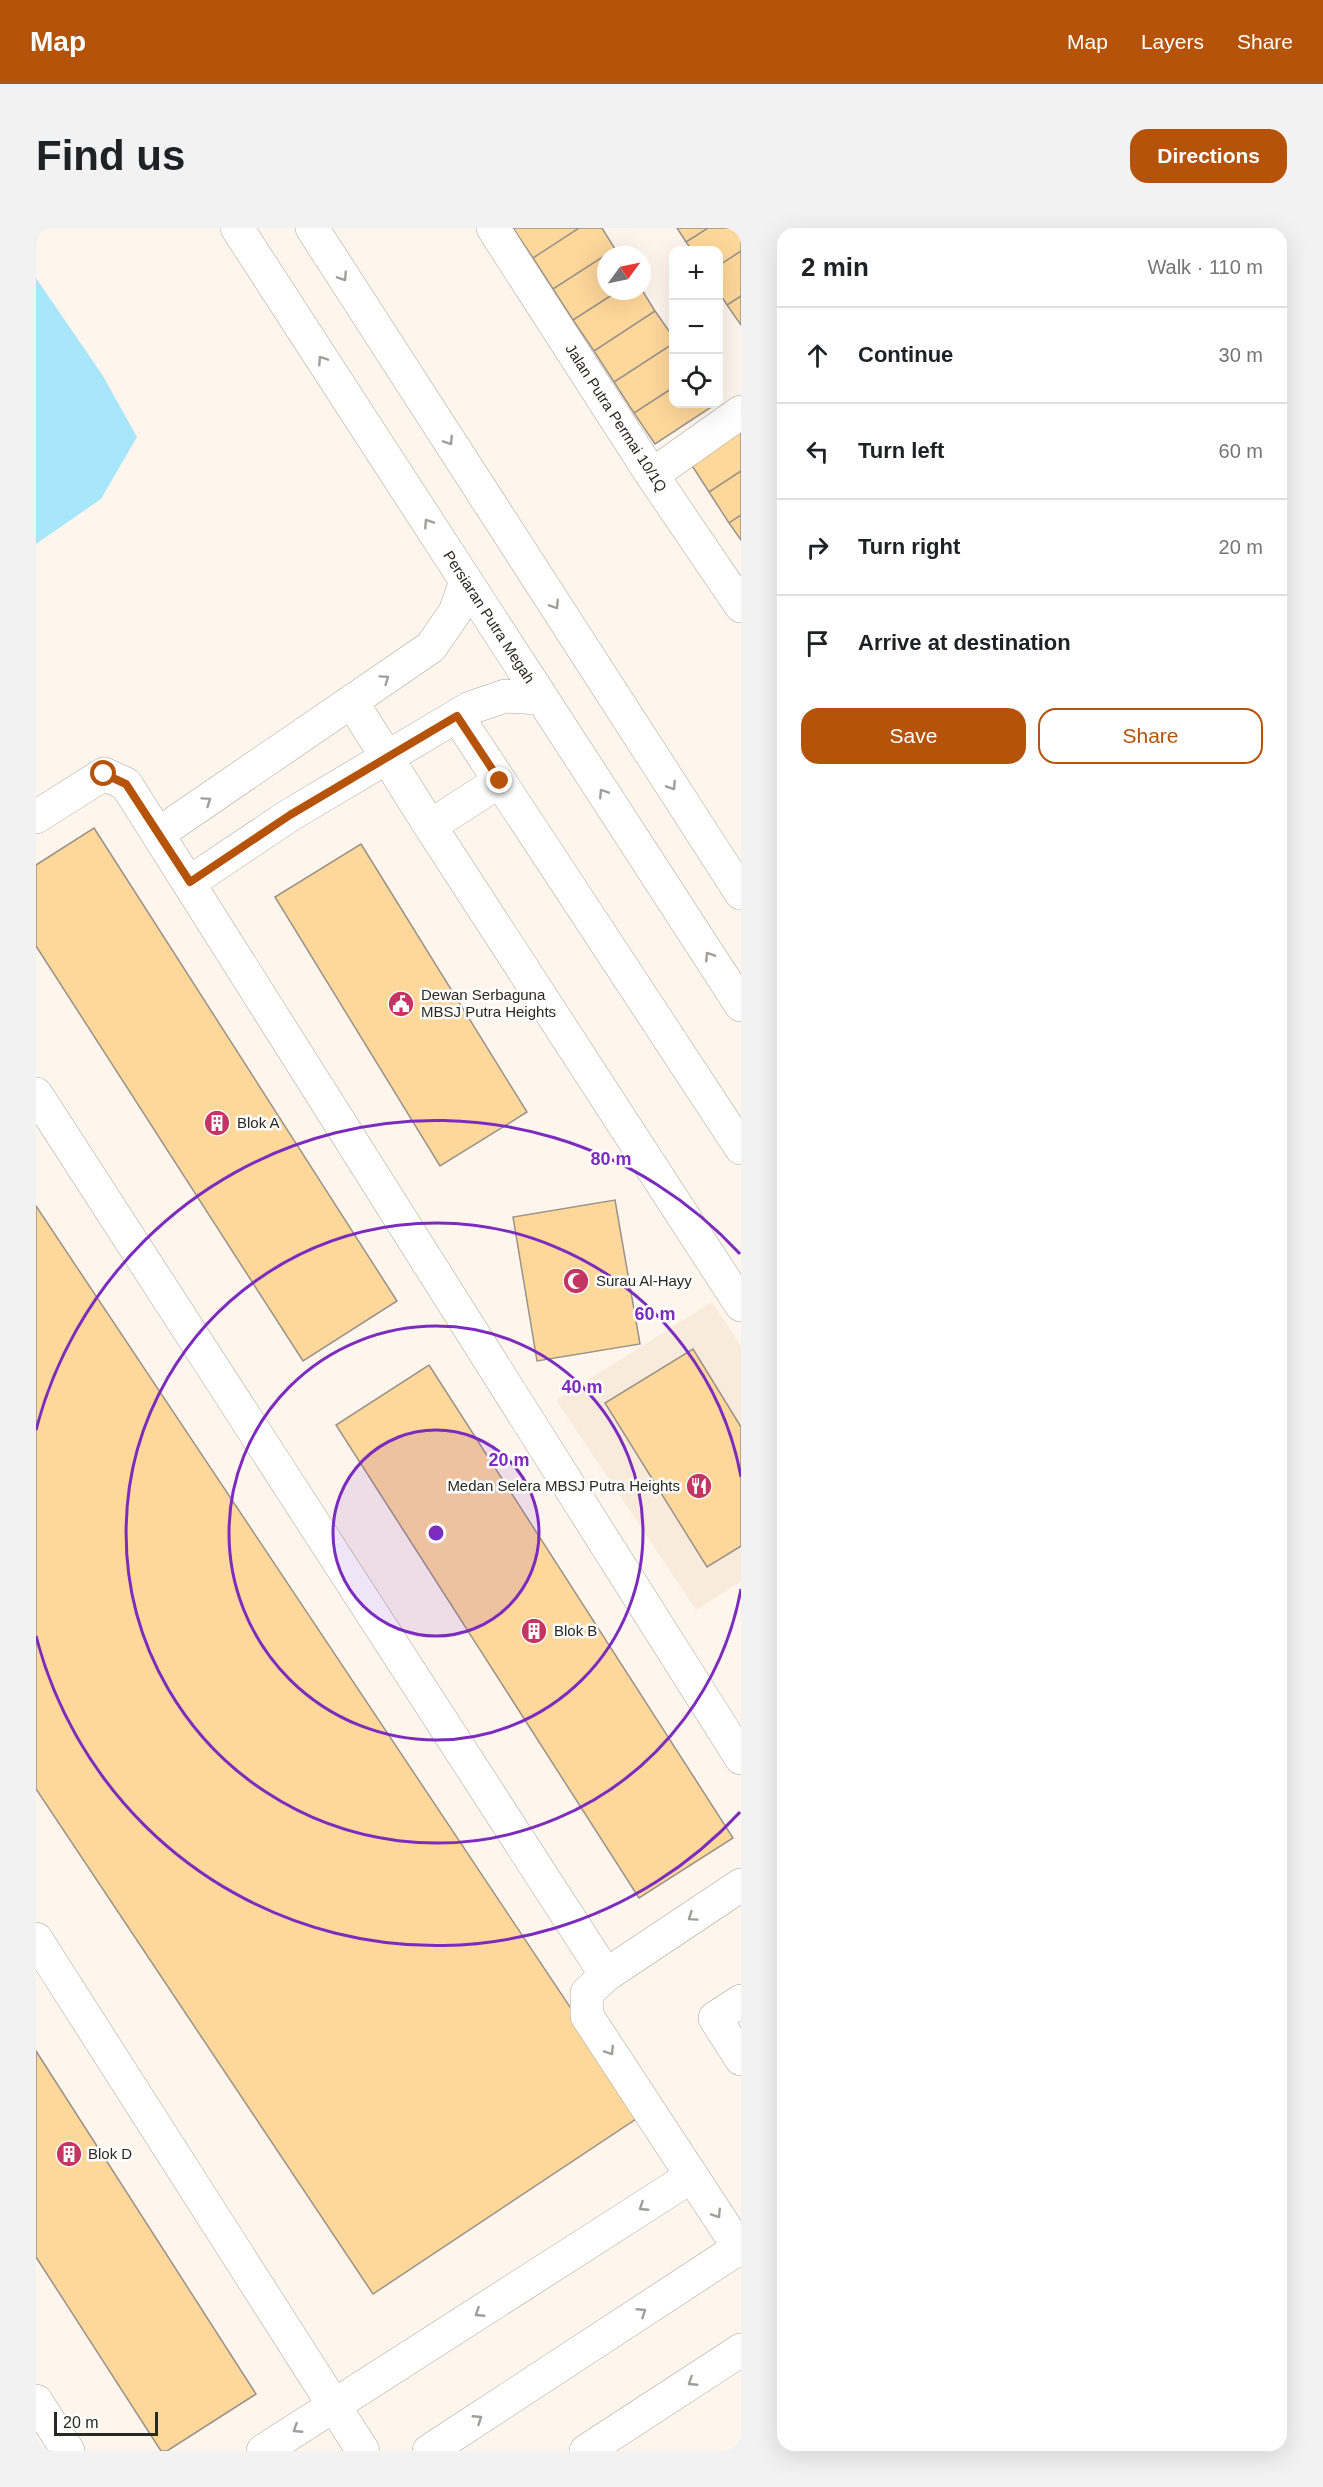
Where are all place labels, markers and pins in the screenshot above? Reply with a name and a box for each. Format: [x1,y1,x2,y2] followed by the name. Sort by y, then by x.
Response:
[421,986,556,1020] place label: Dewan Serbaguna MBSJ Putra Heights
[386,989,416,1019] public building icon: Dewan Serbaguna MBSJ Putra Heights
[202,1108,232,1138] building icon: Blok A
[237,1114,280,1131] place label: Blok A
[561,1266,591,1296] mosque icon: Surau Al-Hayy
[596,1272,692,1289] place label: Surau Al-Hayy
[684,1471,714,1501] restaurant icon: Medan Selera MBSJ Putra Heights
[447,1477,680,1494] place label: Medan Selera MBSJ Putra Heights
[426,1523,446,1543] centre of rings
[519,1616,549,1646] building icon: Blok B
[554,1622,597,1639] place label: Blok B
[54,2139,84,2169] building icon: Blok D
[88,2145,132,2162] place label: Blok D

